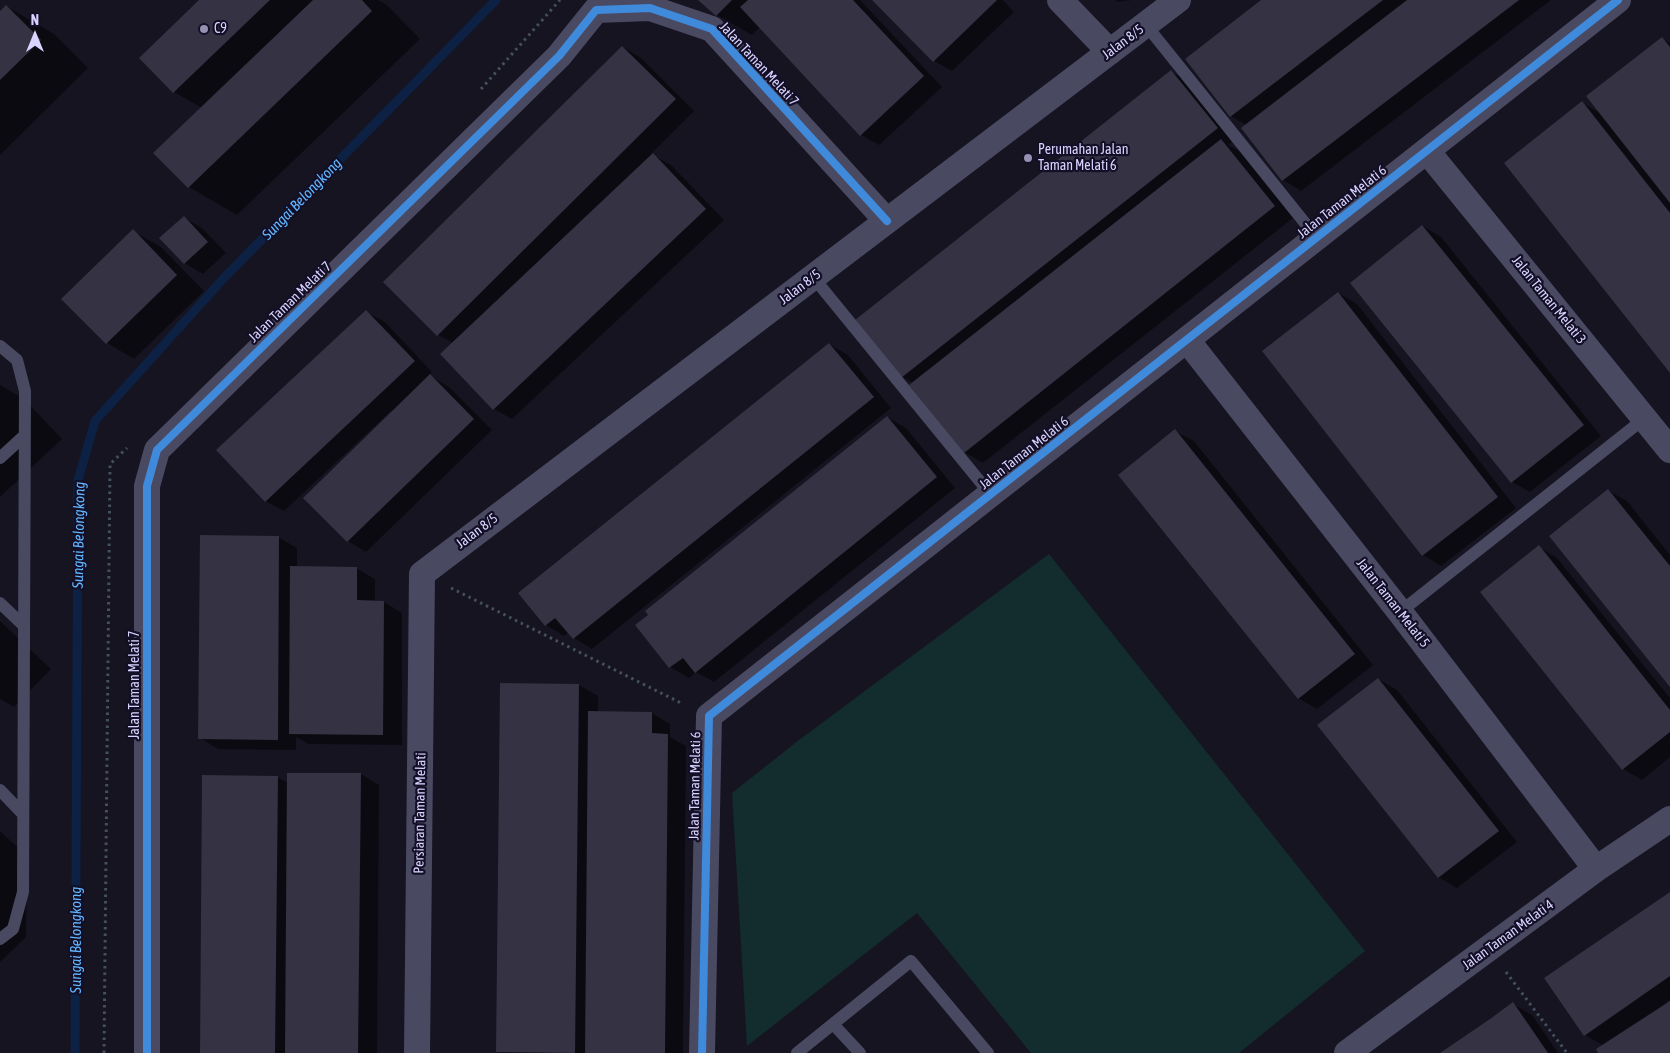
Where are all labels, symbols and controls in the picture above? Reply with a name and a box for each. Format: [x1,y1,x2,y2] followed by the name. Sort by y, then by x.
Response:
[10,10,60,60] north arrow
[31,12,39,28] text: N
[716,19,802,109] street label: Jalan Taman Melati 7
[214,21,227,37] place label: C9
[1099,21,1147,63] street label: Jalan 8/5
[198,23,210,35] marker: C9
[1038,142,1129,174] place label: Perumahan Jalan Taman Melati 6
[1022,152,1034,164] marker: Perumahan Jalan Taman Melati 6
[258,154,346,244] water label: Sungai Belongkong
[1294,162,1390,242] street label: Jalan Taman Melati 6
[1508,253,1590,347] street label: Jalan Taman Melati 3
[245,258,335,346] street label: Jalan Taman Melati 7
[776,266,824,308] street label: Jalan 8/5
[976,413,1072,493] street label: Jalan Taman Melati 6
[69,481,89,589] water label: Sungai Belongkong
[453,510,501,552] street label: Jalan 8/5
[1353,555,1433,651] street label: Jalan Taman Melati 5
[127,631,143,739] street label: Jalan Taman Melati 7
[686,732,704,840] street label: Jalan Taman Melati 6
[411,752,429,874] street label: Persiaran Taman Melati
[67,887,85,993] water label: Sungai Belongkong
[1459,896,1557,974] street label: Jalan Taman Melati 4

